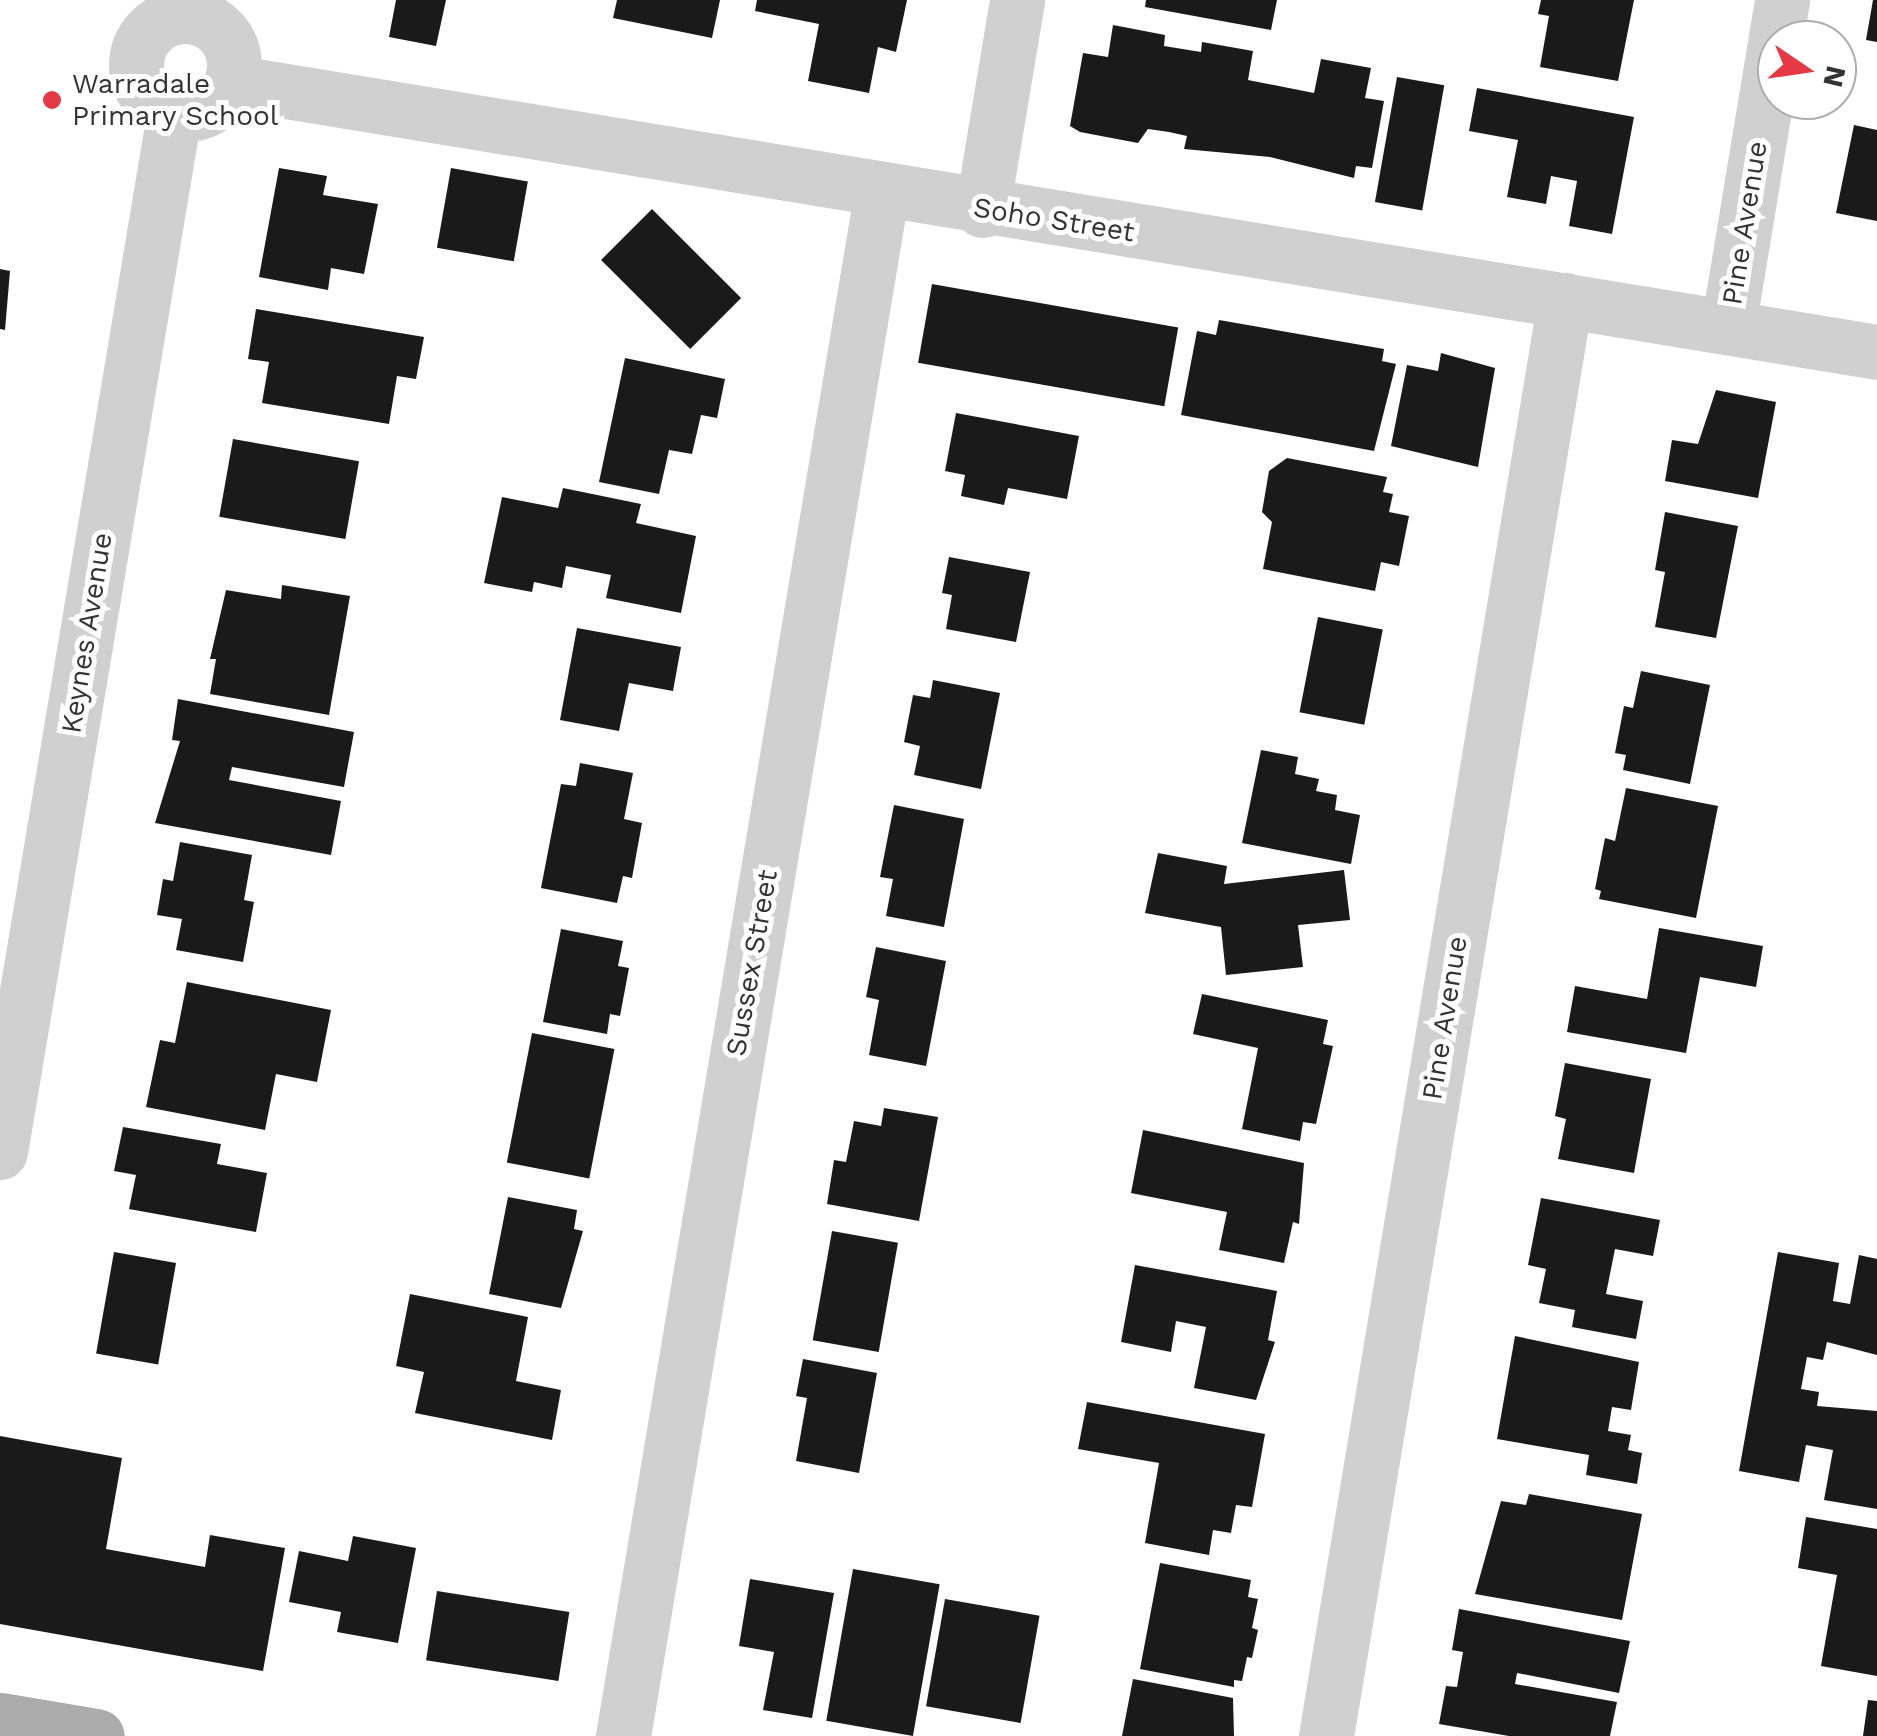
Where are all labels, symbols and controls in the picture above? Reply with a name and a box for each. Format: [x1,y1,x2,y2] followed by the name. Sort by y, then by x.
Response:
[1757,20,1857,120] north arrow
[1816,63,1853,90] text: N
[72,67,279,133] place label: Warradale Primary School
[41,89,63,111] marker: Warradale Primary School
[1715,138,1775,308] street label: Pine Avenue
[971,191,1137,249] street label: Soho Street
[54,530,120,736] street label: Keynes Avenue
[719,867,785,1059] street label: Sussex Street
[1415,933,1475,1103] street label: Pine Avenue

